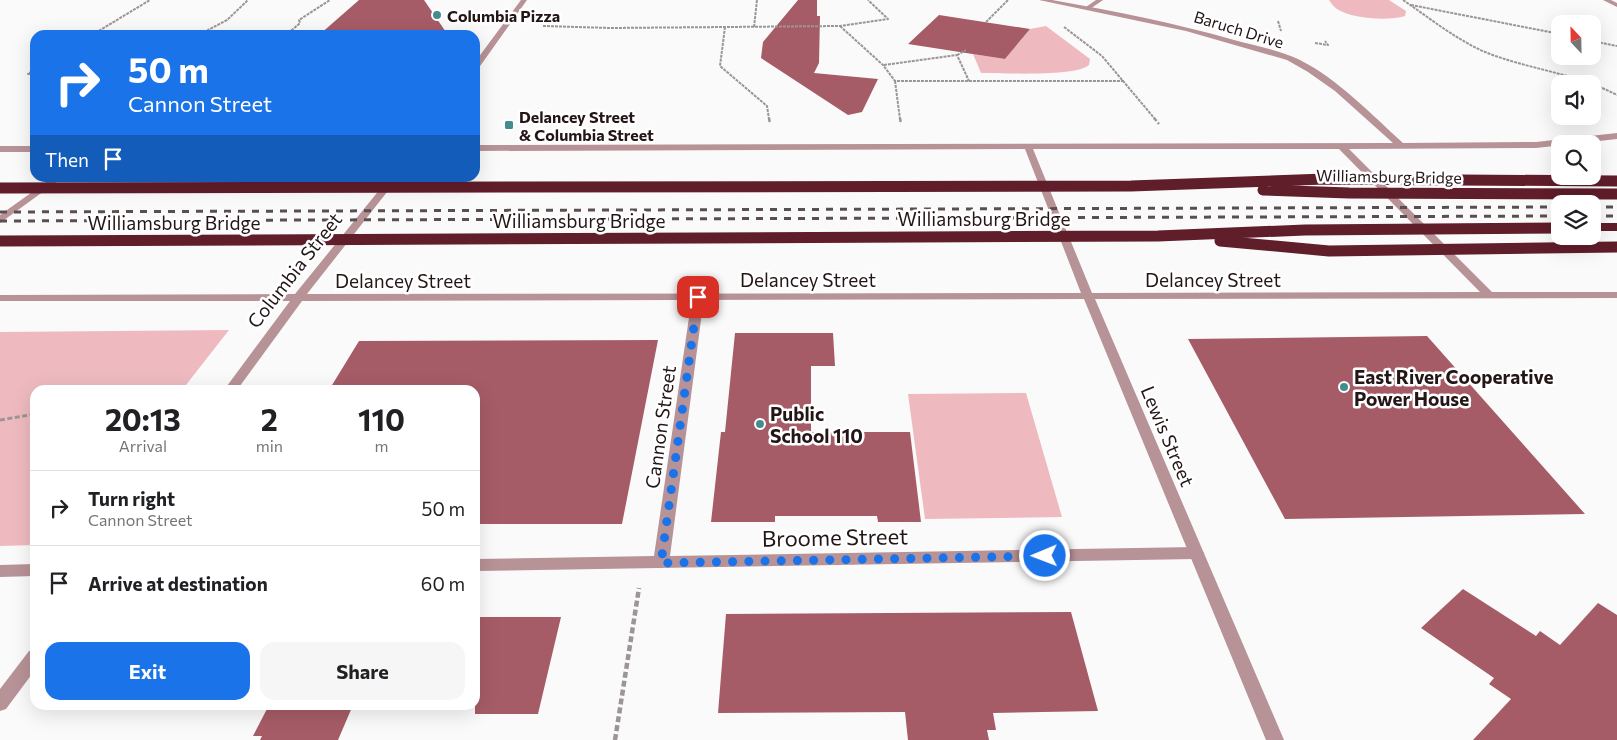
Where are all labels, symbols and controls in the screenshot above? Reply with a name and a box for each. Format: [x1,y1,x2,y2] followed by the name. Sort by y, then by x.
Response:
[447,6,560,25] place label: Columbia Pizza
[1192,6,1286,52] street label: Baruch Drive
[431,9,443,21] marker: Columbia Pizza
[1551,15,1601,65] north arrow
[1551,15,1601,245] map controls
[128,47,209,90] text: 50 m
[45,50,110,115] icon: right
[1551,75,1601,125] button: sound
[128,90,272,117] text: Cannon Street
[519,107,654,144] place label: Delancey Street & Columbia Street
[503,119,515,131] marker: Delancey Street & Columbia Street
[1551,135,1601,185] button: search
[99,145,127,173] icon: arrive
[45,148,89,171] text: Then
[1316,165,1462,187] street label: Williamsburg Bridge
[1551,195,1601,245] button: layers
[897,207,1071,230] street label: Williamsburg Bridge
[242,208,346,332] street label: Columbia Street
[492,209,666,232] street label: Williamsburg Bridge
[87,211,261,234] street label: Williamsburg Bridge
[740,268,876,291] street label: Delancey Street
[1145,268,1281,291] street label: Delancey Street
[335,269,471,292] street label: Delancey Street
[677,276,719,318] pin
[684,283,712,311] icon: arrive
[640,364,680,490] street label: Cannon Street
[1354,365,1553,410] place label: East River Cooperative Power House
[1338,381,1350,393] marker: East River Cooperative Power House
[1137,382,1200,490] street label: Lewis Street
[105,400,181,437] text: 20:13
[261,400,278,437] text: 2
[358,400,405,437] text: 110
[770,402,863,447] place label: Public School 110
[754,418,766,430] marker: Public School 110
[119,436,167,455] text: Arrival
[256,436,283,455] text: min
[374,436,388,455] text: m
[88,487,175,510] text: Turn right
[45,494,73,522] icon: right
[421,497,465,520] text: 50 m
[88,510,193,529] text: Cannon Street
[762,522,908,552] street label: Broome Street
[1018,529,1070,581] position arrow
[45,569,73,597] icon: arrive
[88,572,268,595] text: Arrive at destination
[421,572,465,595] text: 60 m
[45,642,250,700] button: Exit
[260,642,465,700] button: Share

